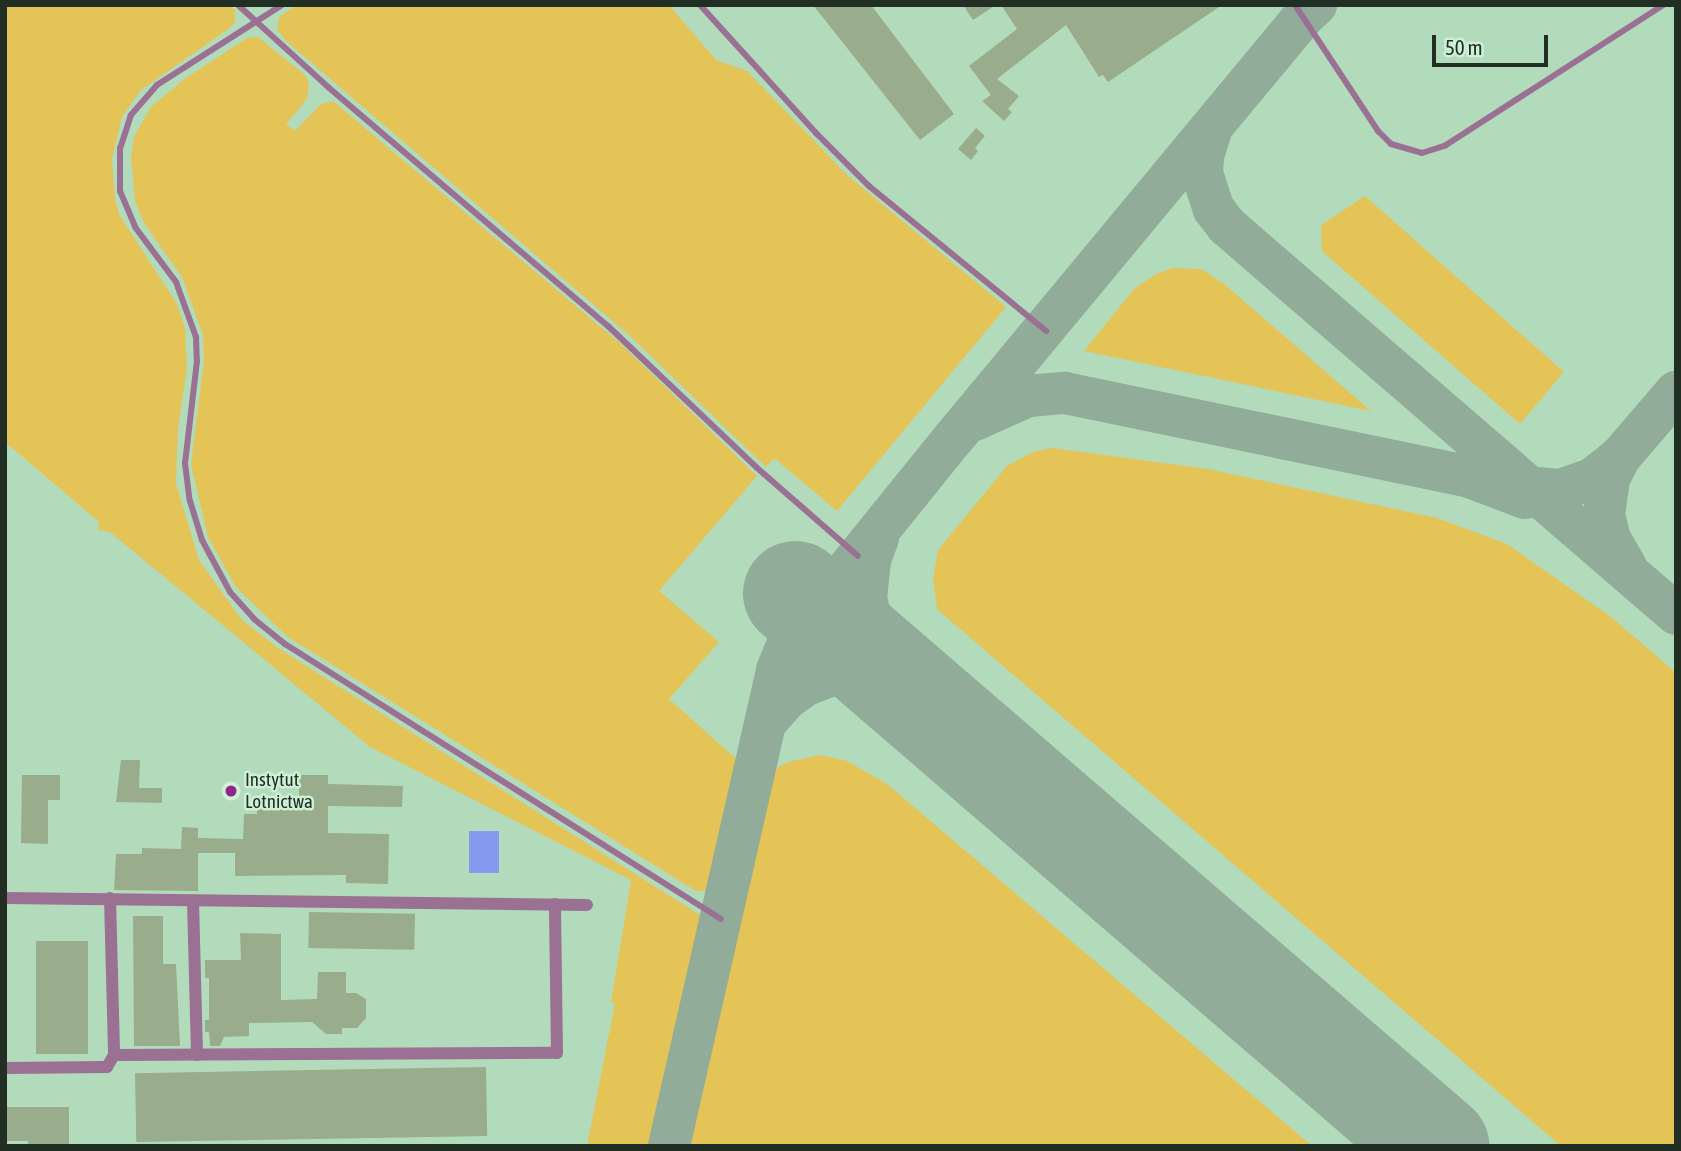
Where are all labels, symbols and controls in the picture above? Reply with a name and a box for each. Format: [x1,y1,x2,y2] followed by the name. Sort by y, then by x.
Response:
[1436,21,1552,65] scale bar
[1445,35,1483,59] text: 50 m
[245,769,313,813] place label: Instytut Lotnictwa
[223,783,239,799] marker: Instytut Lotnictwa

